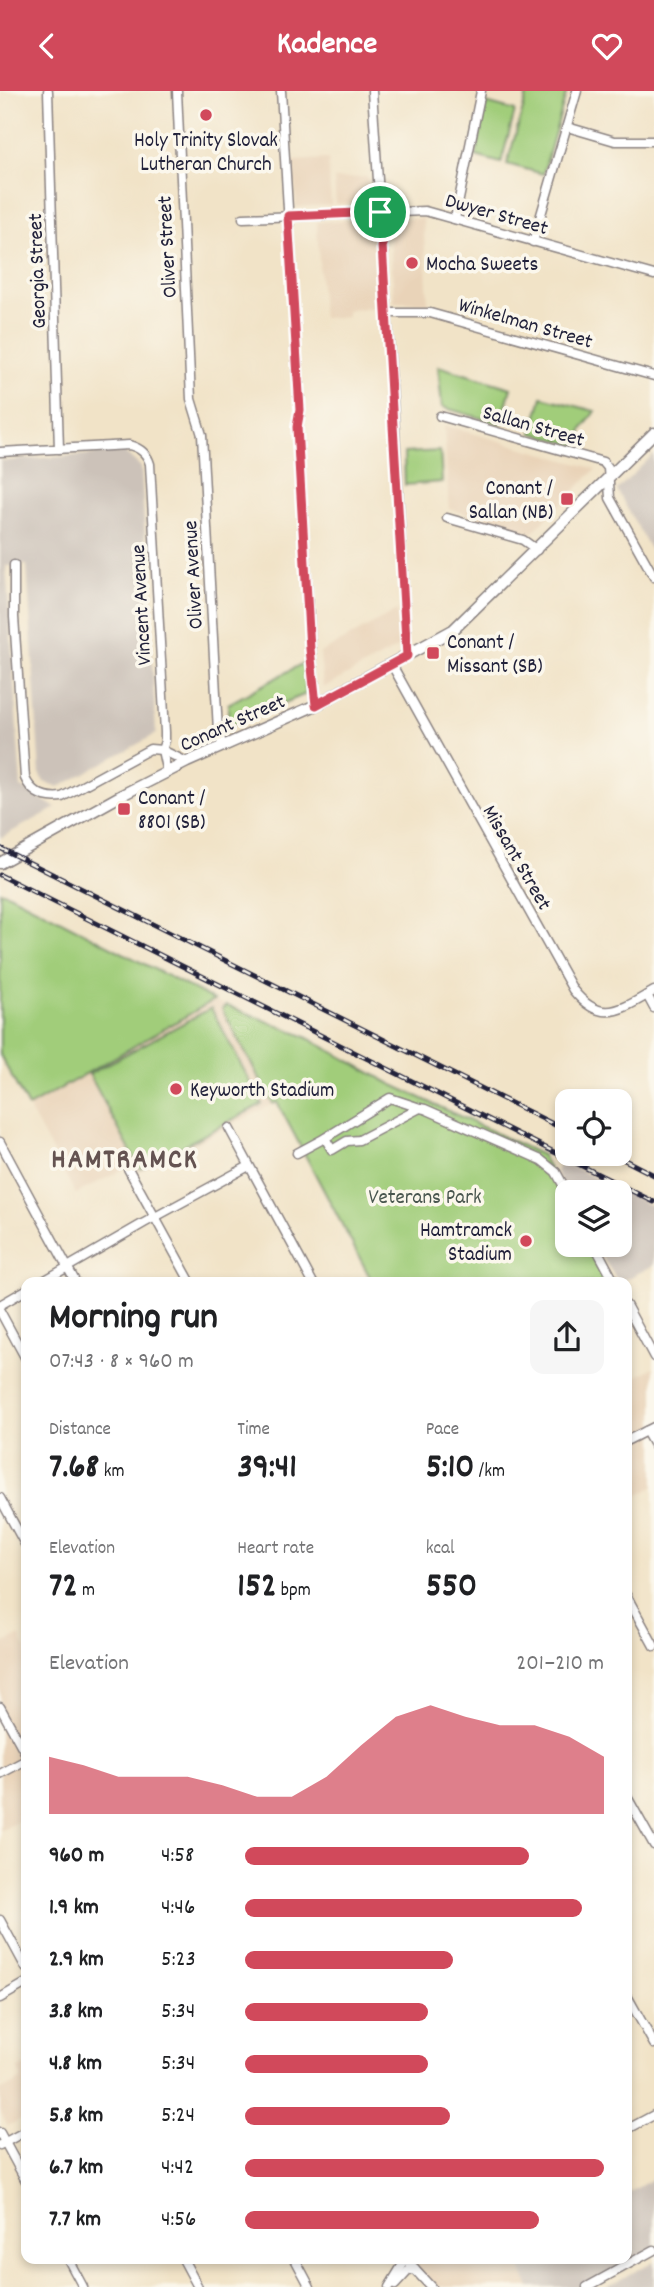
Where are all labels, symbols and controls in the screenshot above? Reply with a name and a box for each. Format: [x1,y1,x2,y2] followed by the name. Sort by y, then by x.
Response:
[277,23,377,69] text: Kadence
[28,27,66,65] icon: back
[588,27,626,65] icon: heart
[198,107,214,123] marker: Holy Trinity Slovak Lutheran Church
[134,127,278,181] place label: Holy Trinity Slovak Lutheran Church
[350,182,410,242] pin
[441,187,551,245] street label: Dwyer Street
[361,193,399,231] icon: arrive
[151,195,187,299] street label: Oliver Street
[22,212,56,329] street label: Georgia Street
[426,251,538,281] place label: Mocha Sweets
[404,255,420,271] marker: Mocha Sweets
[455,291,596,358] street label: Winkelman Street
[479,399,588,457] street label: Sallan Street
[469,475,553,529] place label: Conant / Sallan (NB)
[559,491,575,507] marker: Conant / Sallan (NB)
[177,520,213,630] street label: Oliver Avenue
[125,544,161,666] street label: Vincent Avenue
[447,629,543,683] place label: Conant / Missant (SB)
[425,645,441,661] marker: Conant / Missant (SB)
[176,688,291,761] street label: Conant Street
[138,785,206,839] place label: Conant / 8801 (SB)
[473,800,558,917] street label: Missant Street
[116,801,132,817] marker: Conant / 8801 (SB)
[190,1077,334,1107] place label: Keyworth Stadium
[168,1081,184,1097] marker: Keyworth Stadium
[555,1089,632,1257] map controls
[555,1089,632,1166] button: locate
[51,1142,199,1182] district label: HAMTRAMCK
[555,1180,632,1257] button: layers
[368,1184,482,1214] park label: Veterans Park
[420,1217,512,1271] place label: Hamtramck Stadium
[518,1233,534,1249] marker: Hamtramck Stadium
[49,1292,218,1347] text: Morning run
[530,1300,604,1374] button: share
[49,1346,194,1379] text: 07:43 · 8 × 960 m
[49,1417,111,1444] text: Distance
[237,1417,270,1444] text: Time
[426,1417,459,1444] text: Pace
[49,1444,99,1494] text: 7.68
[237,1444,297,1494] text: 39:41
[426,1444,474,1494] text: 5:10
[99,1459,125,1486] text: km
[474,1459,505,1486] text: /km
[49,1536,115,1563] text: Elevation
[237,1536,314,1563] text: Heart rate
[426,1536,455,1563] text: kcal
[49,1563,78,1613] text: 72
[237,1563,277,1613] text: 152
[426,1563,477,1613] text: 550
[78,1578,95,1605] text: m
[277,1578,311,1605] text: bpm
[49,1648,129,1681] text: Elevation
[516,1648,604,1681] text: 201–210 m
[49,1840,104,1873] text: 960 m
[161,1840,194,1873] text: 4:58
[49,1892,99,1925] text: 1.9 km
[161,1892,195,1925] text: 4:46
[49,1944,104,1977] text: 2.9 km
[161,1944,196,1977] text: 5:23
[49,1996,103,2029] text: 3.8 km
[161,1996,195,2029] text: 5:34
[49,2048,102,2081] text: 4.8 km
[161,2048,195,2081] text: 5:34
[49,2100,103,2133] text: 5.8 km
[161,2100,195,2133] text: 5:24
[49,2152,103,2185] text: 6.7 km
[161,2152,194,2185] text: 4:42
[49,2204,101,2237] text: 7.7 km
[161,2204,196,2237] text: 4:56

